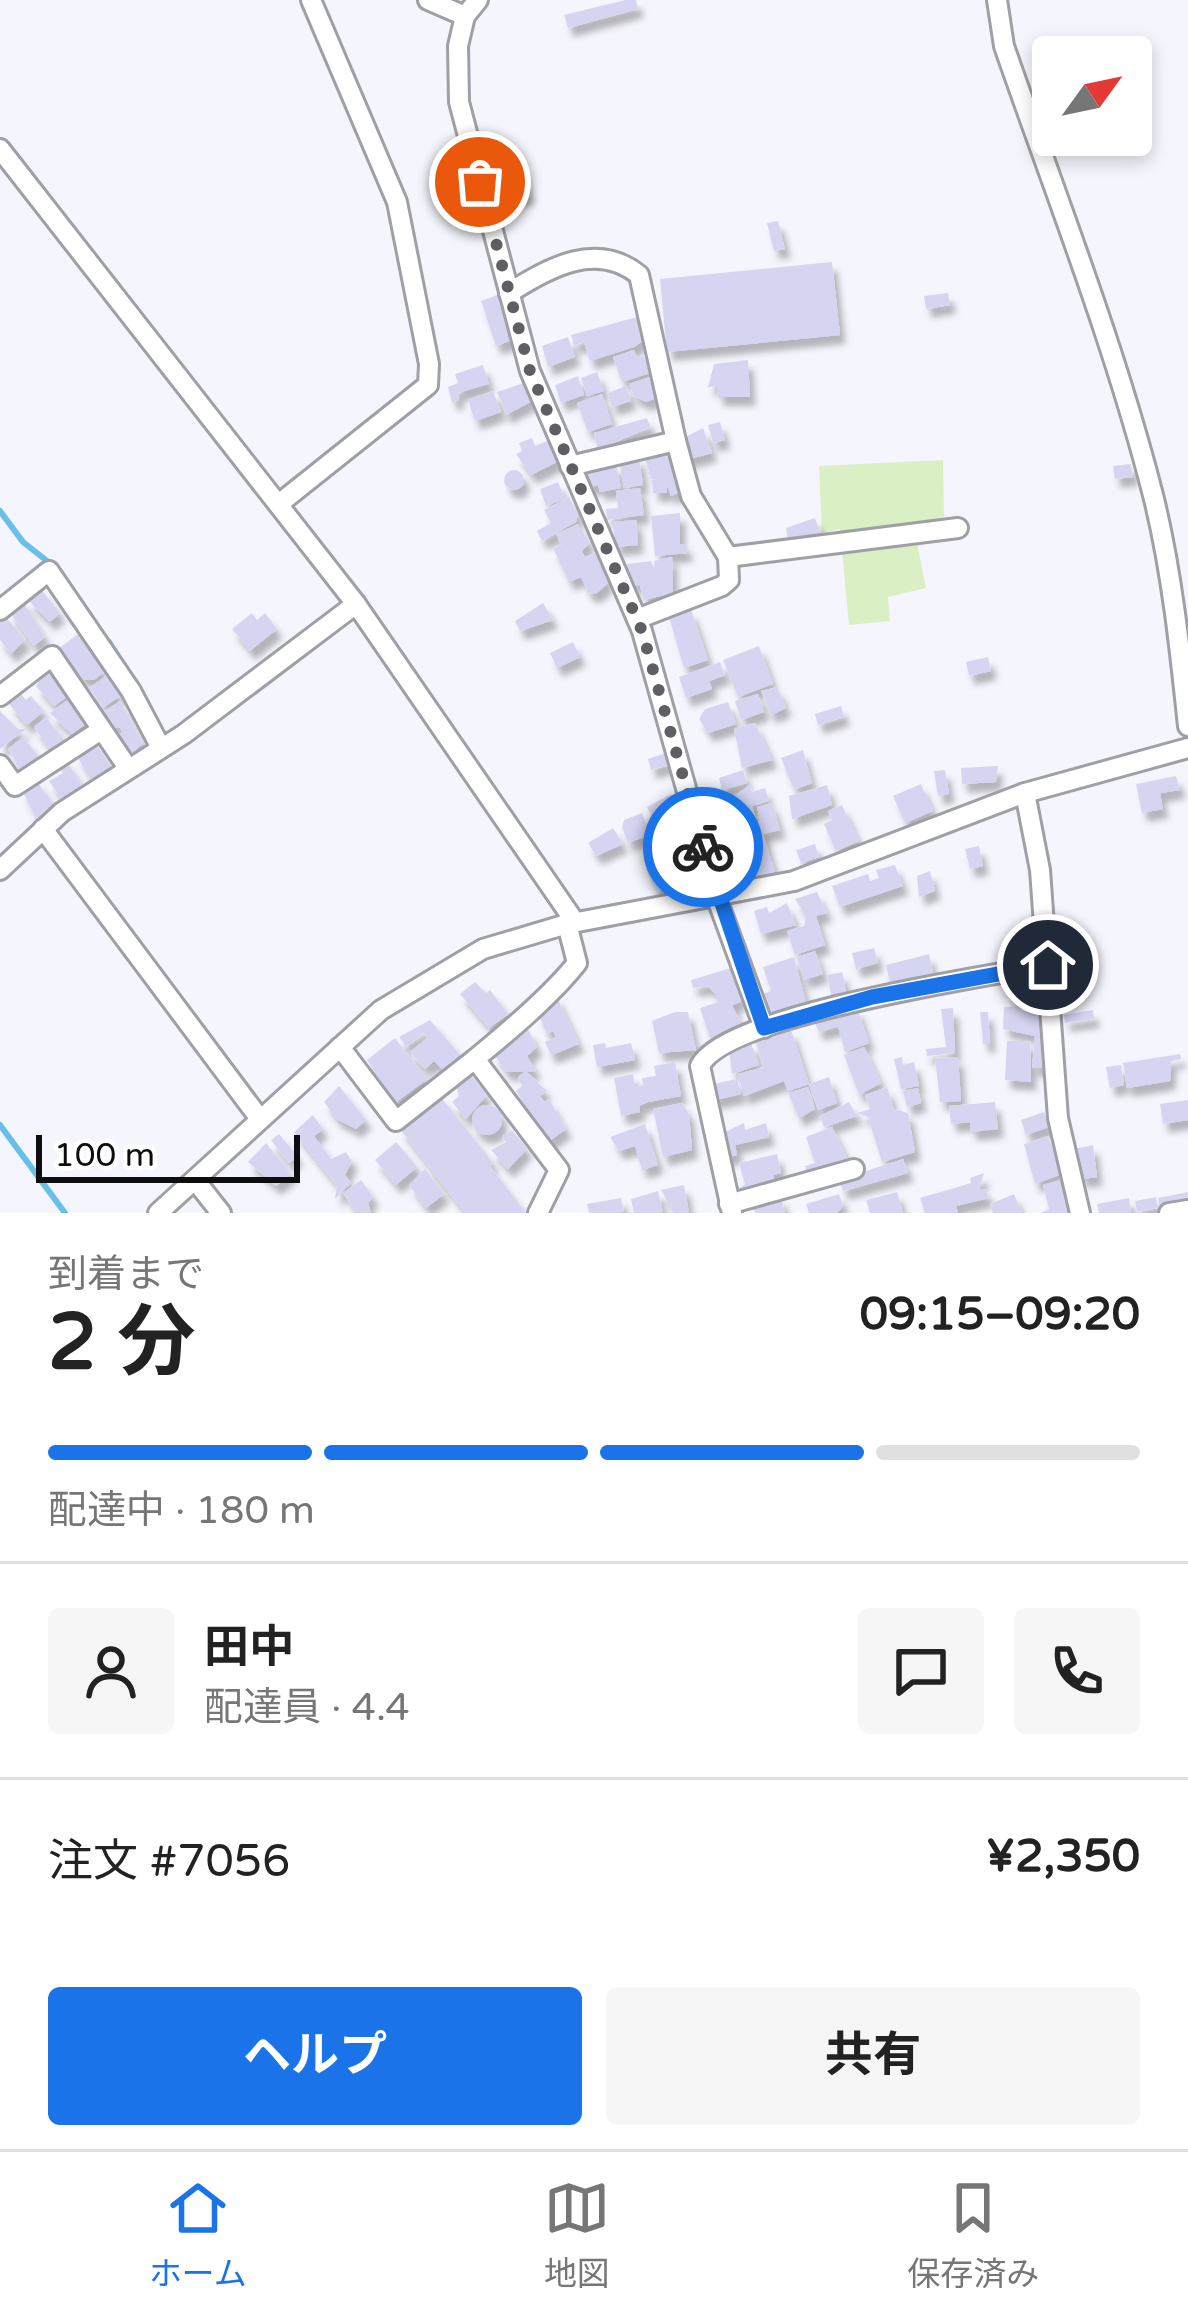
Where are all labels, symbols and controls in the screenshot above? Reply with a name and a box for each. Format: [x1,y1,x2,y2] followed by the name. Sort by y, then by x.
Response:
[1032,36,1152,156] north arrow
[1032,36,1152,156] map controls
[429,131,531,233] pin
[447,149,513,215] icon: bag
[643,787,763,907] courier
[670,814,736,880] icon: bike
[997,914,1099,1016] pin
[1015,932,1081,998] icon: home
[36,1129,300,1182] scale bar
[54,1136,155,1175] text: 100 m
[48,1251,204,1298] text: 到着まで
[860,1288,1140,1342] text: 09:15–09:20
[48,1296,195,1390] text: 2 分
[48,1487,315,1534] text: 配達中 · 180 m
[48,1608,174,1734] button: person
[858,1608,984,1734] button: chat
[1014,1608,1140,1734] button: phone
[204,1621,294,1675] text: 田中
[204,1684,410,1731] text: 配達員 · 4.4
[986,1830,1140,1884] text: ¥2,350
[48,1835,290,1889] text: 注文 #7056
[48,1987,582,2125] button: ヘルプ
[606,1987,1140,2125] button: 共有
[149,2175,247,2295] tab: ホーム
[544,2175,610,2295] tab: 地図
[907,2175,1039,2295] tab: 保存済み

